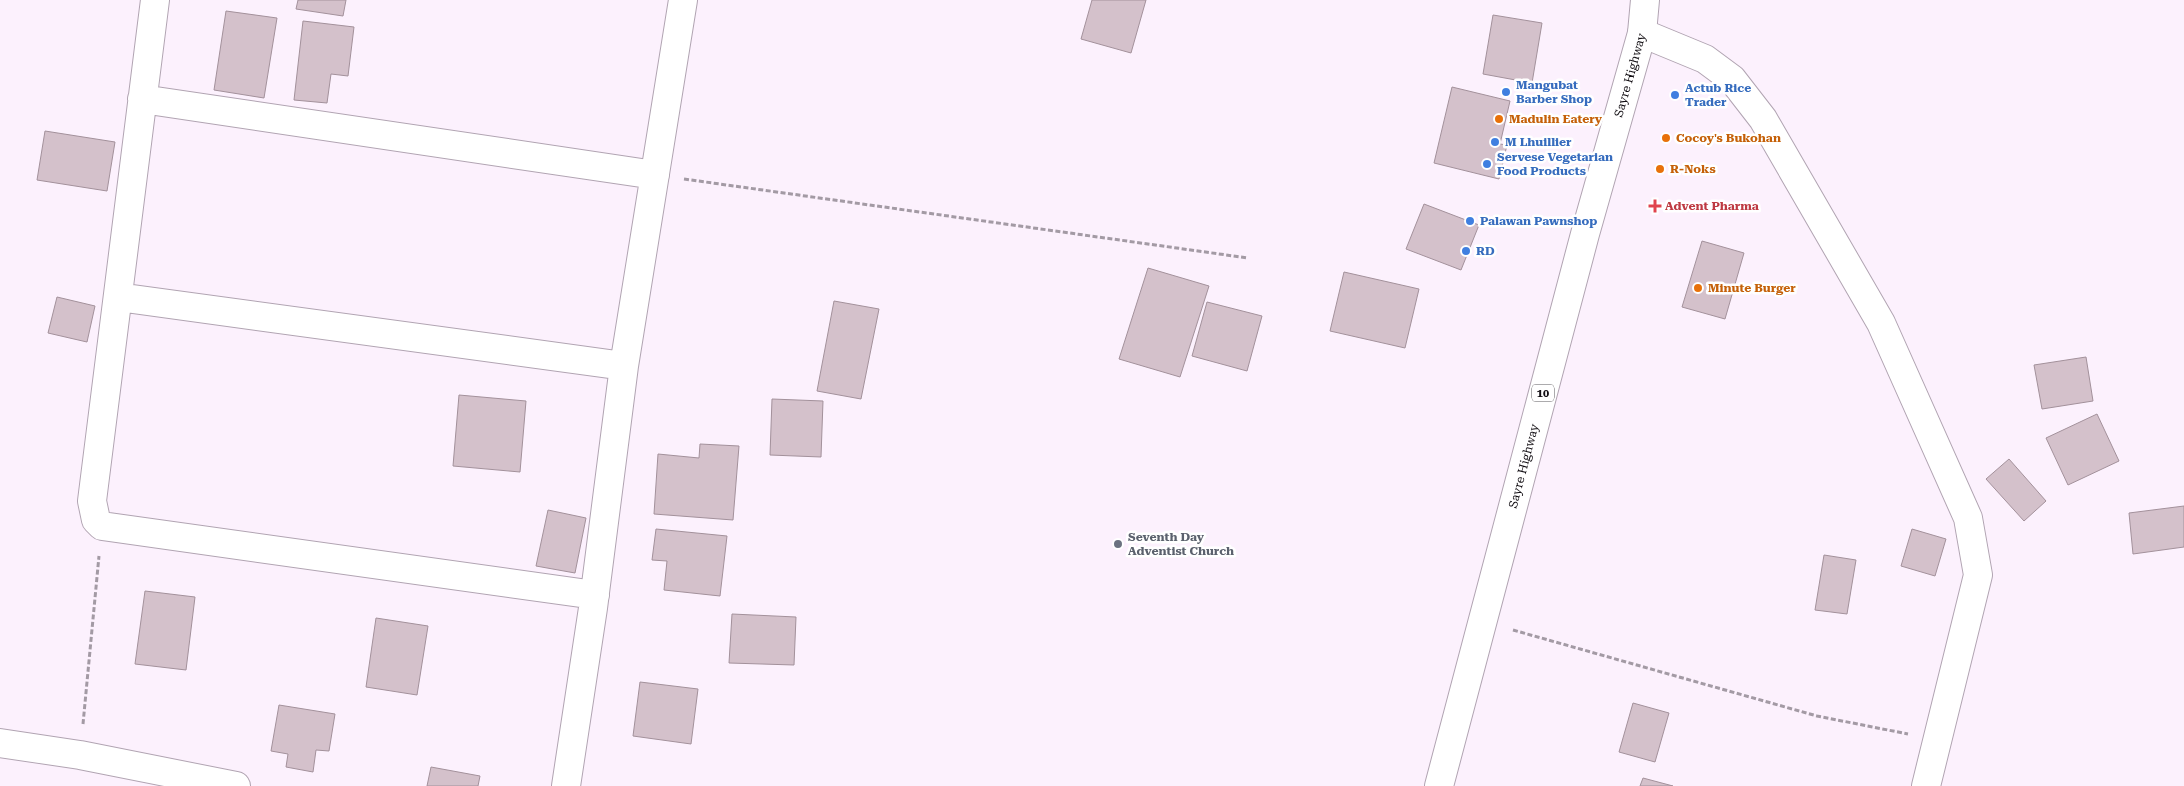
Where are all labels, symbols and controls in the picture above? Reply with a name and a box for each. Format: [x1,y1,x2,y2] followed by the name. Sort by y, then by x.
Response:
[1611,31,1649,119] street label: Sayre Highway
[1516,78,1592,106] place label: Mangubat Barber Shop
[1685,81,1751,109] place label: Actub Rice Trader
[1500,86,1512,98] marker: Mangubat Barber Shop
[1669,89,1681,101] marker: Actub Rice Trader
[1509,112,1603,126] place label: Madulin Eatery
[1493,113,1505,125] marker: Madulin Eatery
[1676,131,1781,145] place label: Cocoy's Bukohan
[1660,132,1672,144] marker: Cocoy's Bukohan
[1505,135,1572,149] place label: M Lhuillier
[1489,136,1501,148] marker: M Lhuillier
[1497,150,1613,178] place label: Servese Vegetarian Food Products
[1481,158,1493,170] marker: Servese Vegetarian Food Products
[1670,162,1716,176] place label: R-Noks
[1654,163,1666,175] marker: R-Noks
[1665,199,1759,213] place label: Advent Pharma
[1649,200,1661,212] marker: Advent Pharma
[1480,214,1597,228] place label: Palawan Pawnshop
[1464,215,1476,227] marker: Palawan Pawnshop
[1476,244,1495,258] place label: RD
[1460,245,1472,257] marker: RD
[1708,281,1796,295] place label: Minute Burger
[1692,282,1704,294] marker: Minute Burger
[1532,384,1554,402] road number: 10
[1506,421,1542,510] street label: Sayre Highway
[1128,530,1234,558] place label: Seventh Day Adventist Church
[1112,538,1124,550] marker: Seventh Day Adventist Church

